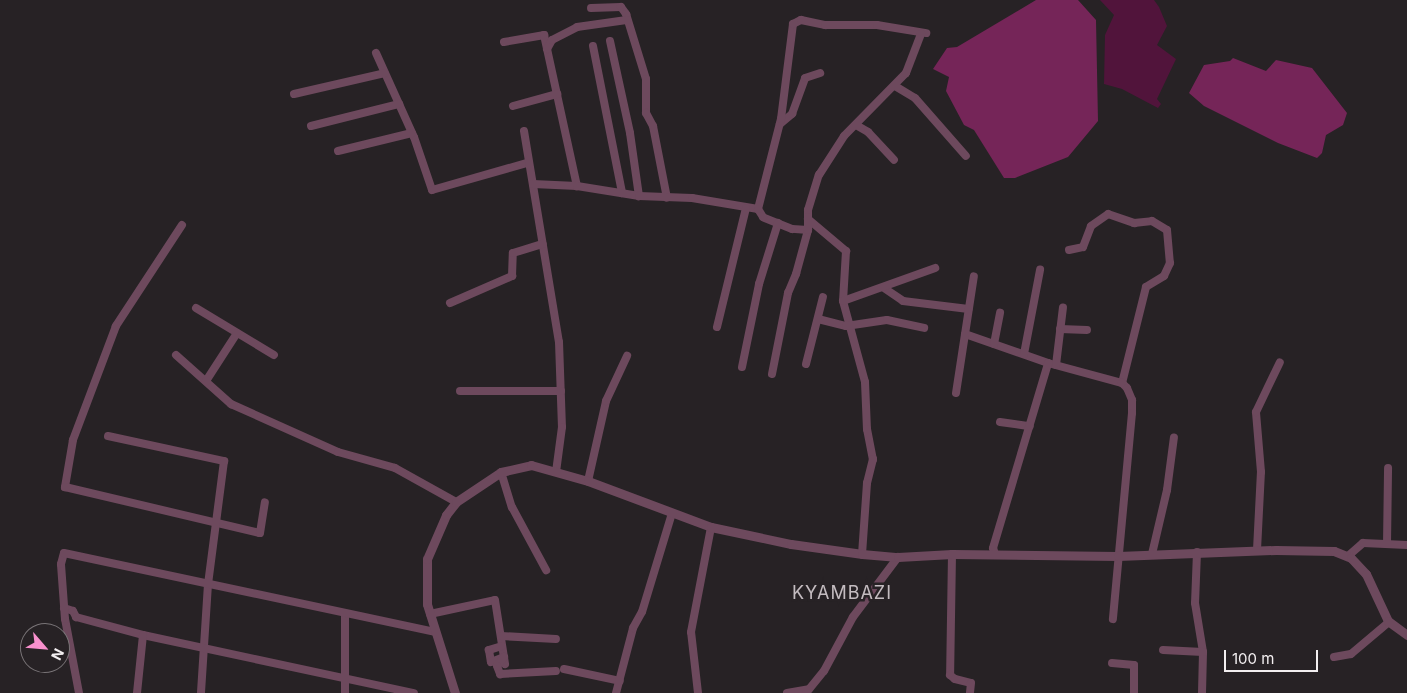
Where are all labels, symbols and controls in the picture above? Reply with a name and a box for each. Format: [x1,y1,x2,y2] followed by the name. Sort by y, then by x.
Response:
[791,582,893,604] district label: KYAMBAZI
[20,623,70,673] north arrow
[1227,640,1321,672] scale bar
[48,646,68,663] text: N
[1232,649,1274,668] text: 100 m

